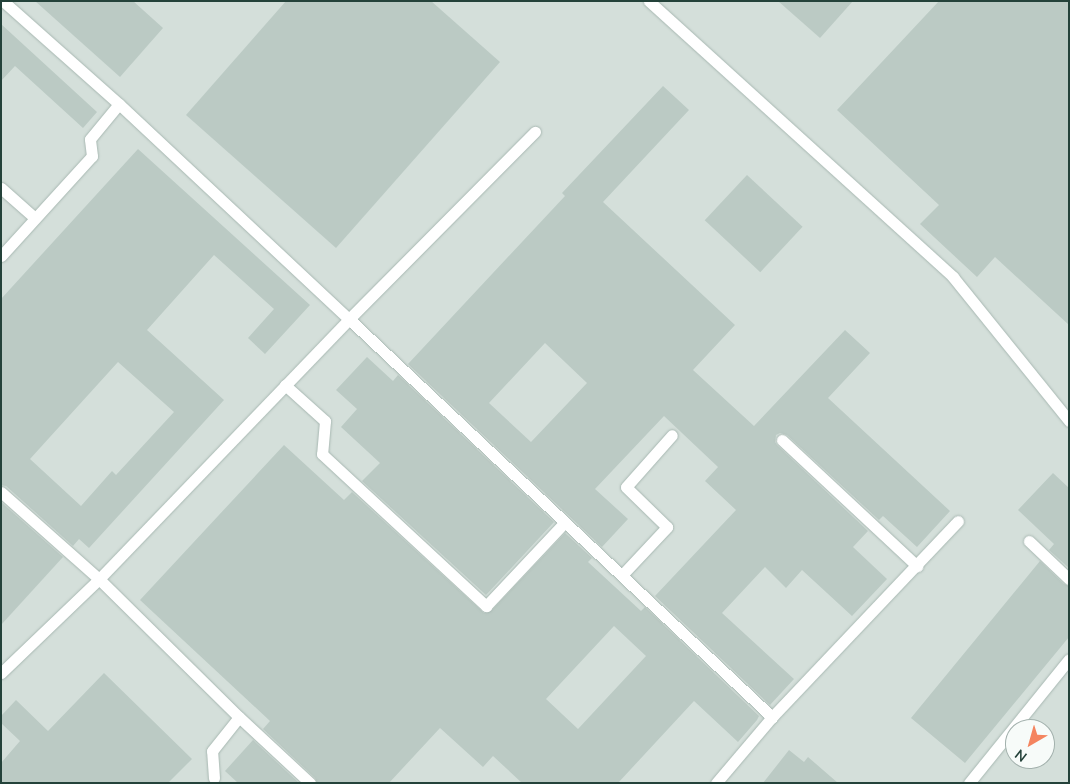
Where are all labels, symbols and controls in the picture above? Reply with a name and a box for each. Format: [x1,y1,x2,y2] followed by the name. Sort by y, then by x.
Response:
[1005,719,1055,769] north arrow
[1011,745,1031,766] text: N

